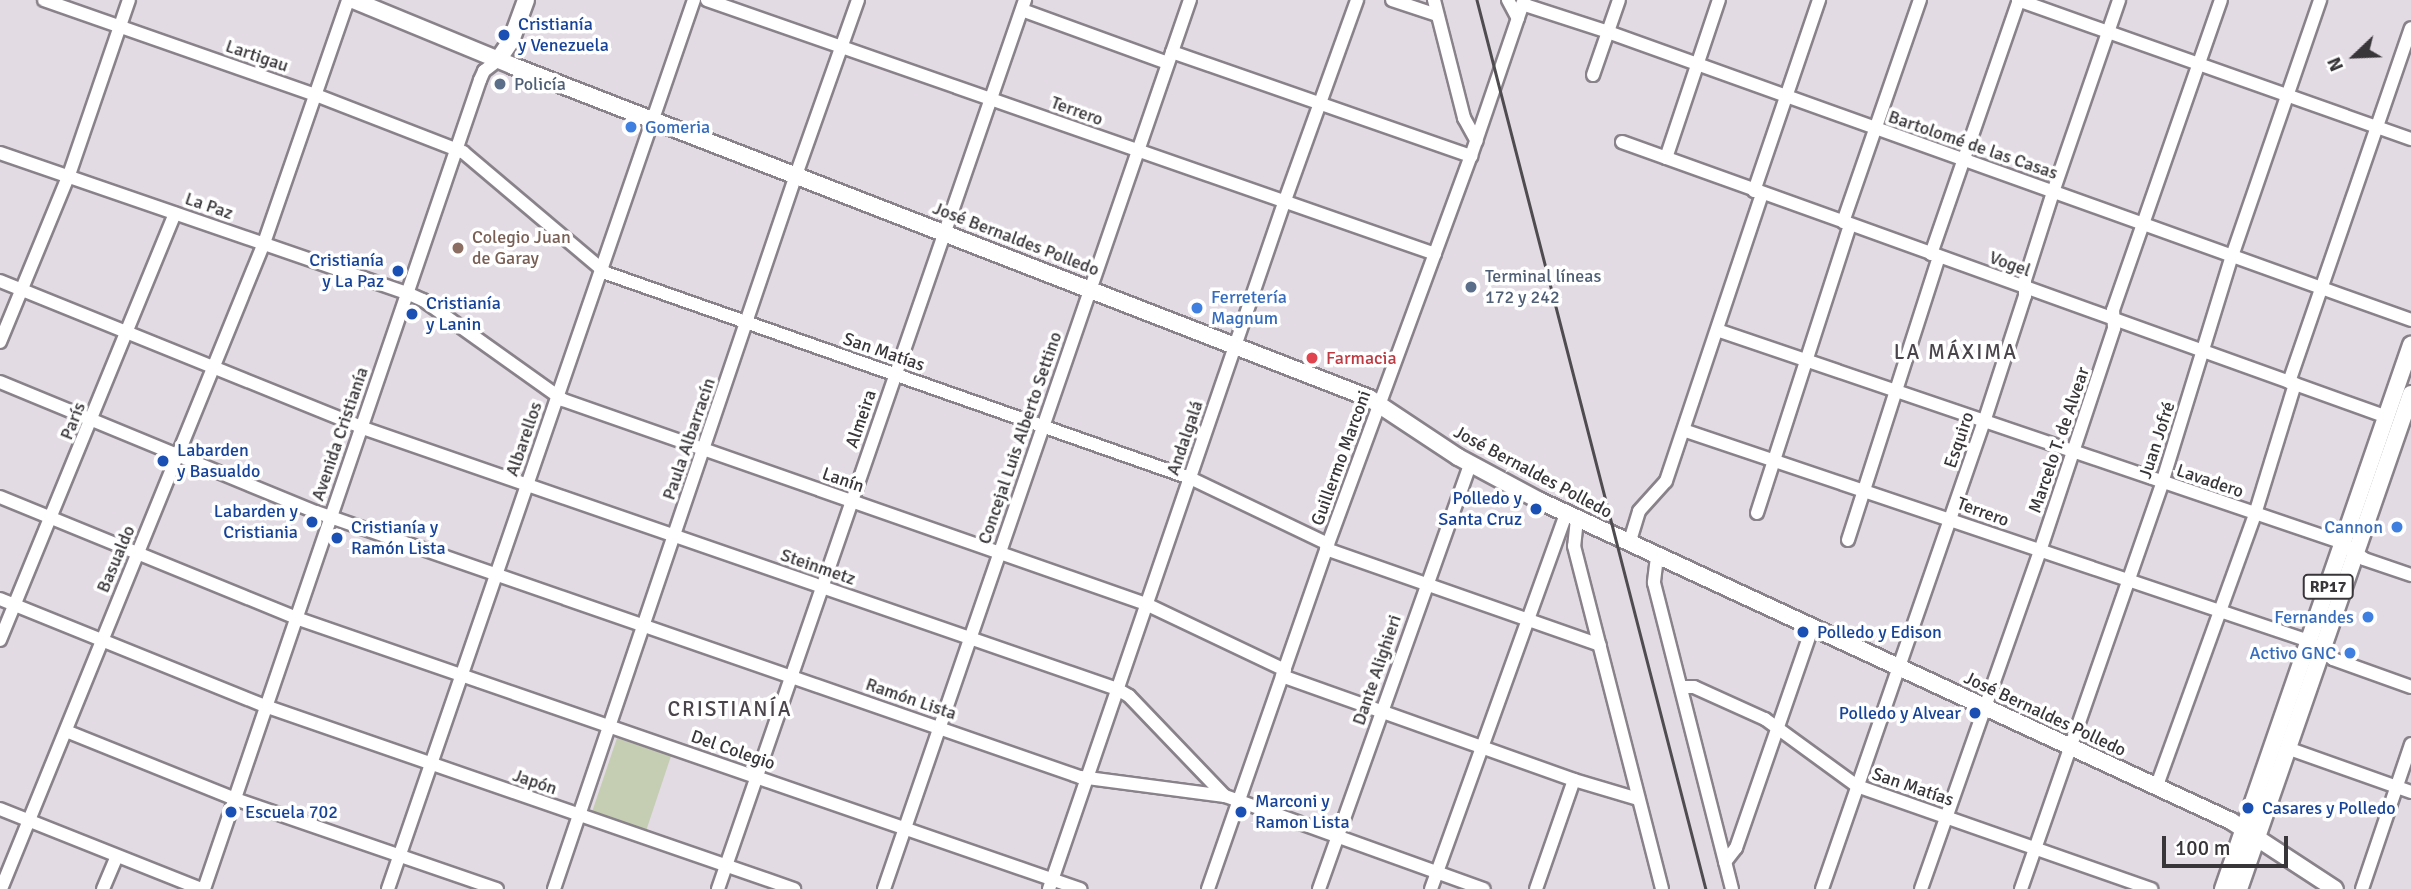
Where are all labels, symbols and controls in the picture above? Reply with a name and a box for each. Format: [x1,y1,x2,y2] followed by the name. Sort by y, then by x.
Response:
[518,14,609,56] place label: Cristianía y Venezuela
[2320,21,2390,91] north arrow
[496,27,512,43] marker: Cristianía y Venezuela
[223,35,291,77] street label: Lartigau
[2322,53,2349,75] text: N
[514,73,566,95] place label: Policía
[492,76,508,92] marker: Policía
[1048,92,1106,130] street label: Terrero
[1885,106,2061,184] street label: Bartolomé de las Casas
[645,116,710,138] place label: Gomeria
[623,119,639,135] marker: Gomeria
[182,188,236,224] street label: La Paz
[930,197,1102,281] street label: José Bernaldes Polledo
[472,227,571,270] place label: Colegio Juan de Garay
[450,240,466,256] marker: Colegio Juan de Garay
[1986,247,2034,281] street label: Vogel
[309,250,384,292] place label: Cristianía y La Paz
[390,263,406,279] marker: Cristianía y La Paz
[1485,266,1601,308] place label: Terminal líneas 172 y 242
[1463,279,1479,295] marker: Terminal líneas 172 y 242
[1211,287,1287,330] place label: Ferretería Magnum
[426,293,501,336] place label: Cristianía y Lanin
[1189,300,1205,316] marker: Ferretería Magnum
[404,306,420,322] marker: Cristianía y Lanin
[840,328,928,376] street label: San Matías
[973,329,1067,547] street label: Concejal Luis Alberto Settino
[1895,339,2017,365] district label: LA MÁXIMA
[1326,347,1397,369] place label: Farmacia
[1304,350,1320,366] marker: Farmacia
[307,364,373,504] street label: Avenida Cristianía
[2024,364,2094,516] street label: Marcelo T. de Alvear
[658,375,720,503] street label: Paula Albarracín
[841,387,881,451] street label: Almeira
[1307,388,1375,528] street label: Guillermo Marconi
[1162,398,1208,478] street label: Andalgalá
[56,399,90,443] street label: París
[501,399,547,479] street label: Albarellos
[2134,399,2180,481] street label: Juan Jofré
[1939,409,1979,471] street label: Esquiro
[1450,421,1616,523] street label: José Bernaldes Polledo
[177,440,260,482] place label: Labarden y Basualdo
[155,453,171,469] marker: Labarden y Basualdo
[2174,459,2246,503] street label: Lavadero
[819,463,867,497] street label: Lanín
[1438,488,1522,530] place label: Polledo y Santa Cruz
[1954,493,2012,531] street label: Terrero
[214,501,298,544] place label: Labarden y Cristiania
[1528,501,1544,517] marker: Polledo y Santa Cruz
[304,514,320,530] marker: Labarden y Cristiania
[2324,516,2383,538] place label: Cannon
[351,517,446,560] place label: Cristianía y Ramón Lista
[2389,519,2405,535] marker: Cannon
[92,522,140,596] street label: Basualdo
[329,530,345,546] marker: Cristianía y Ramón Lista
[778,544,858,590] street label: Steinmetz
[2302,574,2354,600] road number: RP17
[2274,606,2354,628] place label: Fernandes
[2360,609,2376,625] marker: Fernandes
[1348,612,1406,728] street label: Dante Alighieri
[1817,621,1942,643] place label: Polledo y Edison
[1795,624,1811,640] marker: Polledo y Edison
[2250,642,2336,664] place label: Activo GNC
[2342,645,2358,661] marker: Activo GNC
[1960,667,2130,761] street label: José Bernaldes Polledo
[863,673,959,725] street label: Ramón Lista
[669,696,791,722] district label: CRISTIANÍA
[1839,702,1961,724] place label: Polledo y Alvear
[1967,705,1983,721] marker: Polledo y Alvear
[688,725,778,775] street label: Del Colegio
[1869,763,1957,811] street label: San Matías
[510,764,560,800] street label: Japón
[1255,791,1350,834] place label: Marconi y Ramon Lista
[2262,797,2396,819] place label: Casares y Polledo
[2240,800,2256,816] marker: Casares y Polledo
[245,801,338,823] place label: Escuela 702
[223,804,239,820] marker: Escuela 702
[1233,804,1249,820] marker: Marconi y Ramon Lista
[2166,822,2292,866] scale bar
[2175,835,2230,861] text: 100 m

